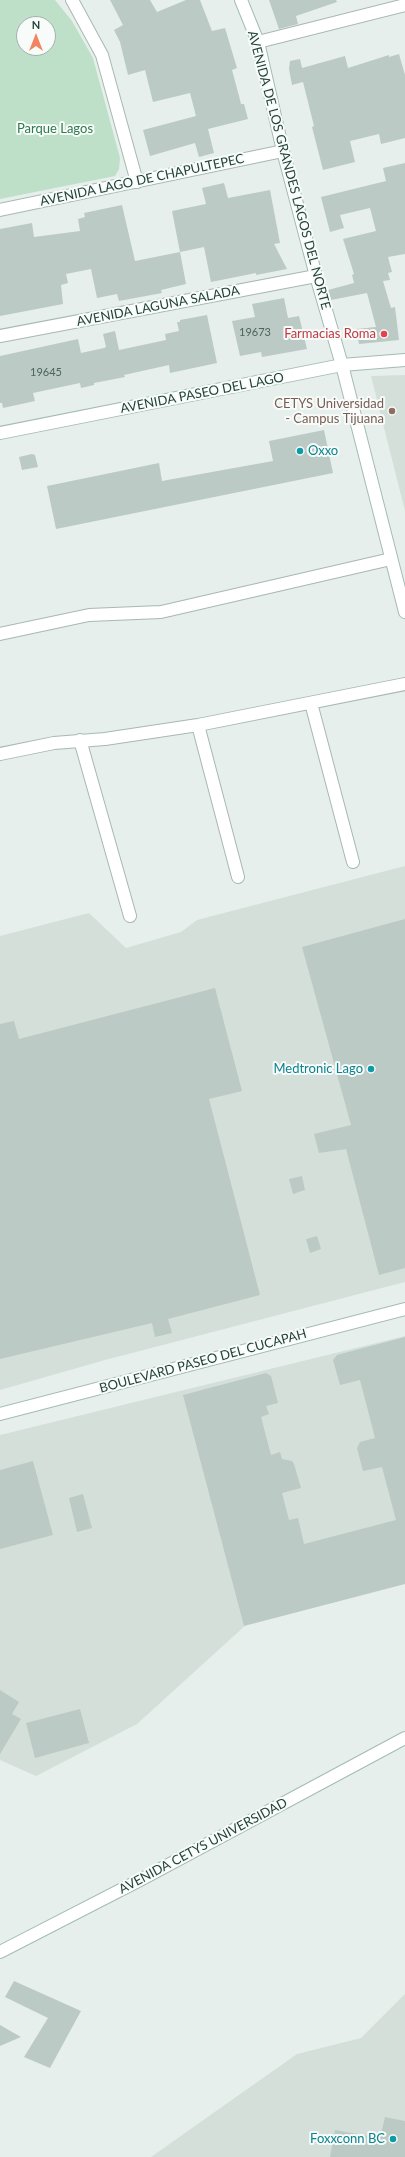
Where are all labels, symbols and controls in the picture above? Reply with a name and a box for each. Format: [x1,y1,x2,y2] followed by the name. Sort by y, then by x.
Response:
[16,16,56,56] north arrow
[32,18,40,31] text: N
[244,29,334,311] street label: AVENIDA DE LOS GRANDES LAGOS DEL NORTE
[17,121,93,137] park label: Parque Lagos
[39,151,245,209] street label: AVENIDA LAGO DE CHAPULTEPEC
[75,283,241,329] street label: AVENIDA LAGUNA SALADA
[239,325,271,339] house number: 19673
[284,326,376,342] place label: Farmacias Roma
[379,329,389,339] marker: Farmacias Roma
[30,365,62,379] house number: 19645
[119,369,285,417] street label: AVENIDA PASEO DEL LAGO
[274,396,384,427] place label: CETYS Universidad - Campus Tijuana
[387,406,397,416] marker: CETYS Universidad - Campus Tijuana
[308,443,338,459] place label: Oxxo
[295,446,305,456] marker: Oxxo
[273,1061,363,1077] place label: Medtronic Lago
[366,1064,376,1074] marker: Medtronic Lago
[98,1326,308,1396] street label: BOULEVARD PASEO DEL CUCAPAH
[116,1795,290,1897] street label: AVENIDA CETYS UNIVERSIDAD
[310,2131,385,2147] place label: Foxxconn BC
[388,2134,398,2144] marker: Foxxconn BC

